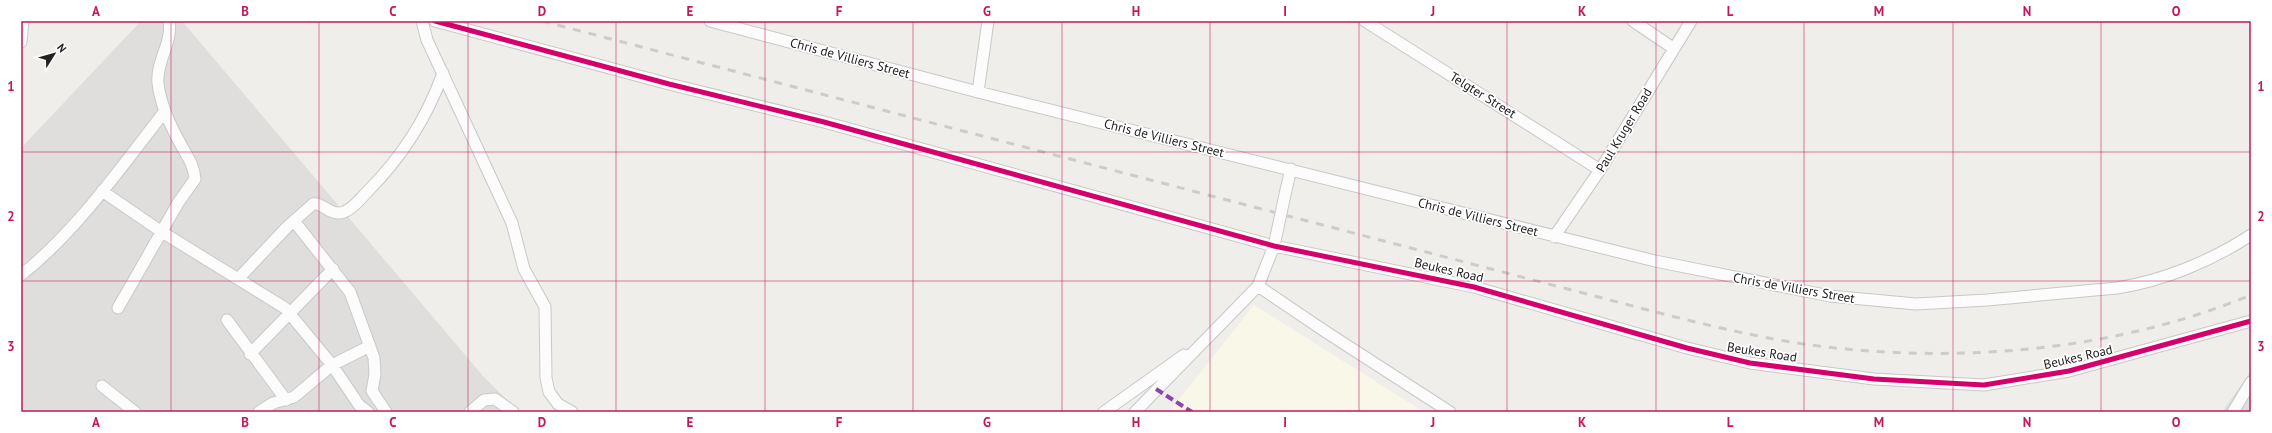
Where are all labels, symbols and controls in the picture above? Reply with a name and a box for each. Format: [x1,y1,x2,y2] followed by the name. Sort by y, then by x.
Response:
[92,3,100,20] text: A
[241,3,249,20] text: B
[389,3,397,20] text: C
[538,3,546,20] text: D
[687,3,694,20] text: E
[836,3,843,20] text: F
[983,3,991,20] text: G
[1132,3,1140,20] text: H
[1283,3,1287,20] text: I
[1430,3,1435,20] text: J
[1578,3,1586,20] text: K
[1727,3,1734,20] text: L
[1874,3,1884,20] text: M
[2023,3,2031,20] text: N
[2172,3,2181,20] text: O
[34,34,74,74] north arrow
[788,34,912,82] street label: Chris de Villiers Street
[54,41,70,55] text: N
[1447,68,1520,122] street label: Telgter Street
[7,78,15,95] text: 1
[2257,78,2265,95] text: 1
[1592,85,1656,175] street label: Paul Kruger Road
[1102,115,1226,161] street label: Chris de Villiers Street
[1416,194,1540,240] street label: Chris de Villiers Street
[7,208,15,225] text: 2
[2257,208,2265,225] text: 2
[1413,254,1485,286] street label: Beukes Road
[1732,269,1857,307] street label: Chris de Villiers Street
[7,338,15,355] text: 3
[1726,338,1798,366] street label: Beukes Road
[2257,338,2265,355] text: 3
[2042,341,2114,373] street label: Beukes Road
[92,414,100,431] text: A
[241,414,249,431] text: B
[389,414,397,431] text: C
[538,414,546,431] text: D
[687,414,694,431] text: E
[836,414,843,431] text: F
[983,414,991,431] text: G
[1132,414,1140,431] text: H
[1283,414,1287,431] text: I
[1430,414,1435,431] text: J
[1578,414,1586,431] text: K
[1727,414,1734,431] text: L
[1874,414,1884,431] text: M
[2023,414,2031,431] text: N
[2172,414,2181,431] text: O

